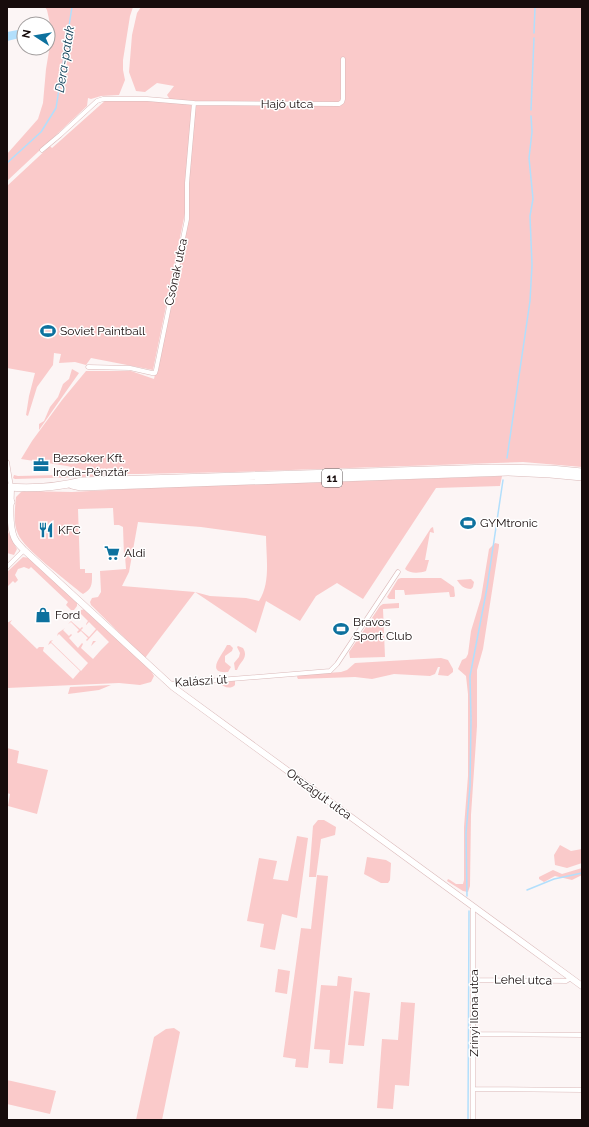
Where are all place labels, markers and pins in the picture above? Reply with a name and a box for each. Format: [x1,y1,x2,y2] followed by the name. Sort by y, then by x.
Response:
[39,322,57,340] sports icon: Soviet Paintball
[60,324,146,338] place label: Soviet Paintball
[53,451,129,479] place label: Bezsoker Kft. Iroda-Pénztár
[32,456,50,474] office icon: Bezsoker Kft. Iroda-Pénztár
[459,514,477,532] sports icon: GYMtronic
[480,516,538,530] place label: GYMtronic
[37,521,55,539] restaurant icon: KFC
[58,523,81,537] place label: KFC
[103,544,121,562] supermarket icon: Aldi
[124,546,145,560] place label: Aldi
[34,606,52,624] shop icon: Ford
[55,608,80,622] place label: Ford
[353,615,412,643] place label: Bravos Sport Club
[332,620,350,638] sports icon: Bravos Sport Club

